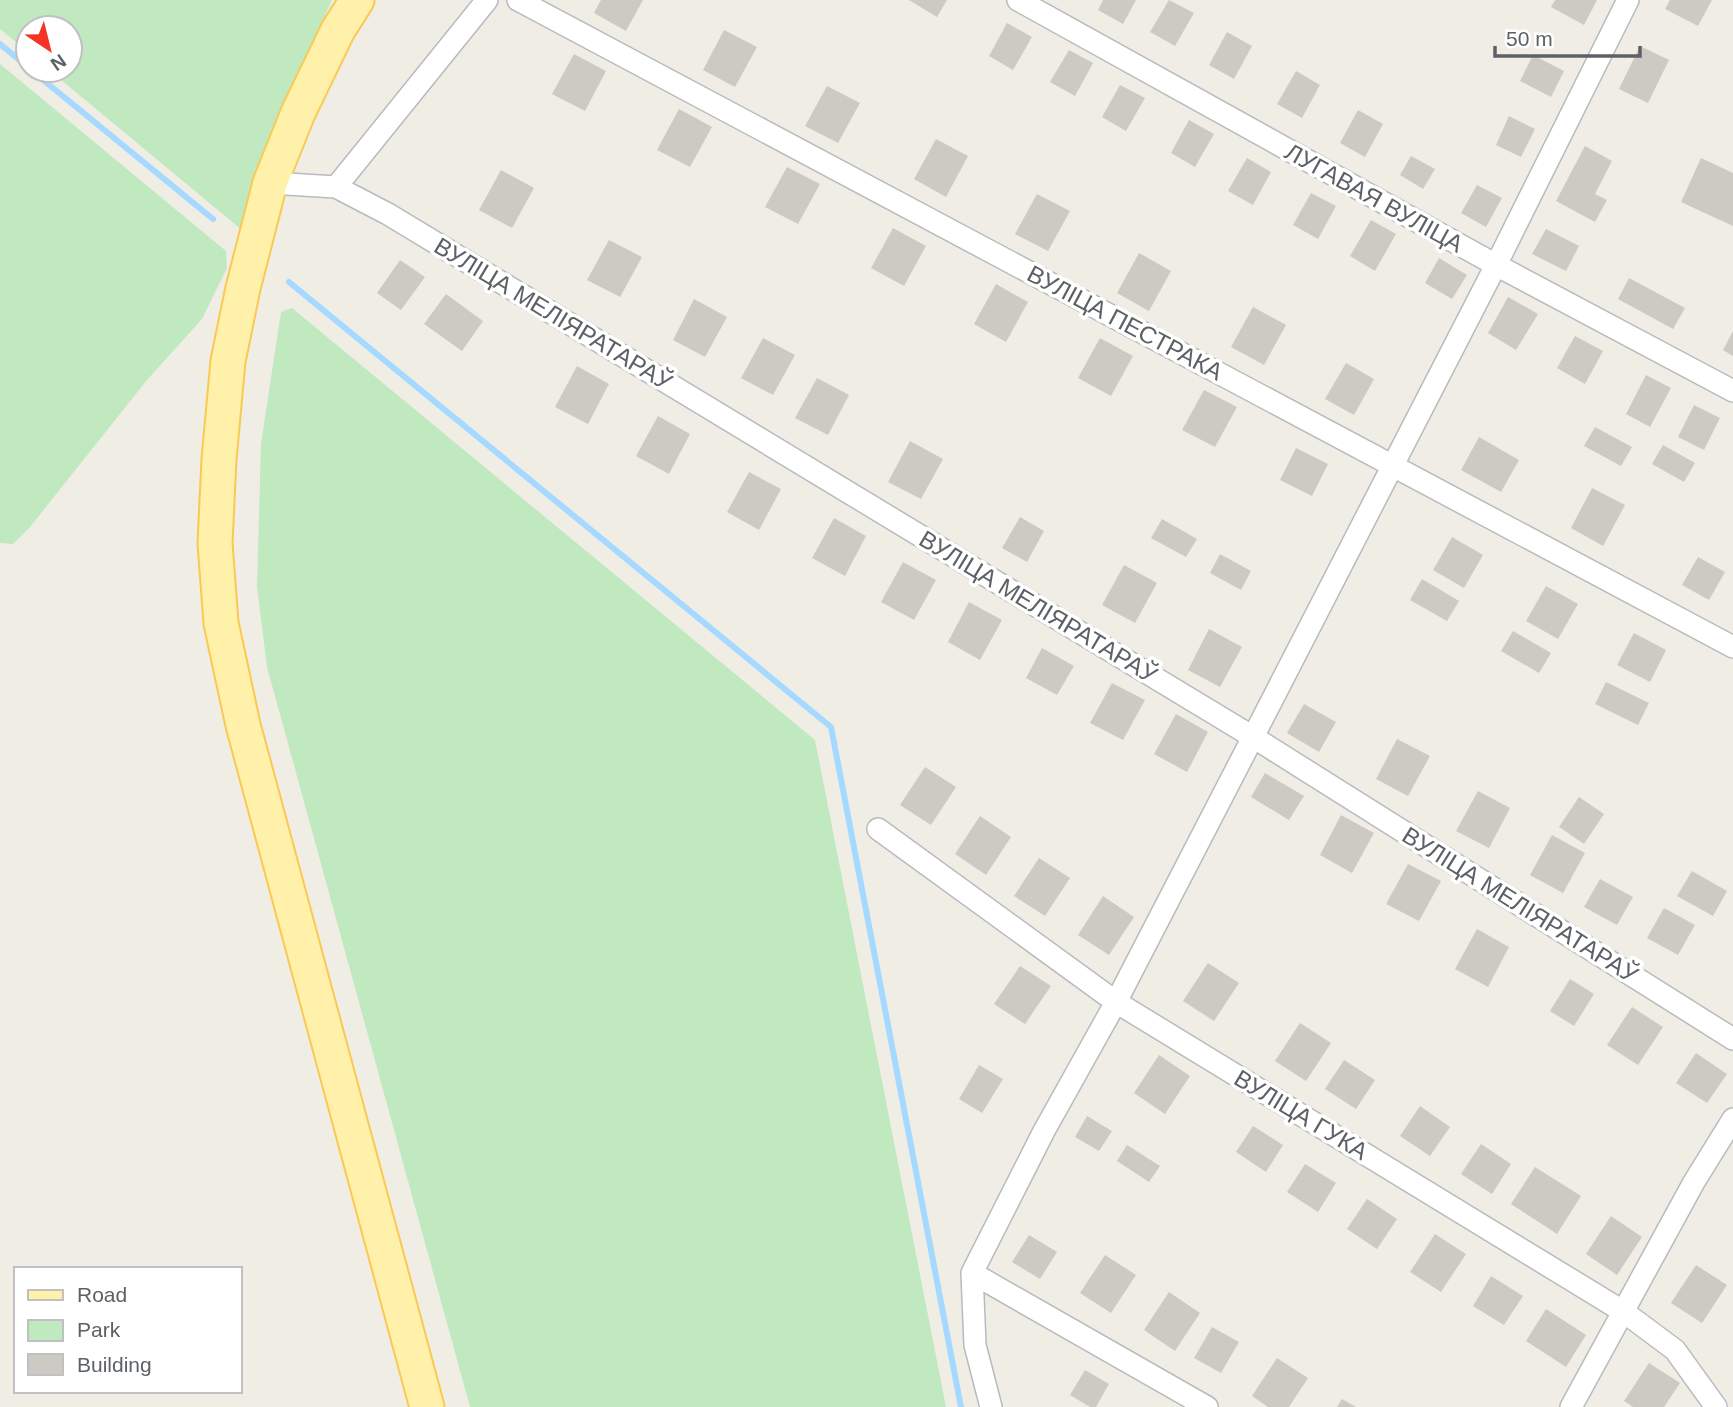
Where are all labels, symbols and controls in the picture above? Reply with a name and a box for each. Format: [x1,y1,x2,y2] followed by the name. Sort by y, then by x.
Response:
[14,14,84,84] north arrow
[1495,14,1640,58] scale bar
[1506,27,1553,50] text: 50 m
[47,50,70,75] text: N
[1280,137,1468,258] street label: ЛУГАВАЯ ВУЛІЦА
[430,232,678,396] street label: ВУЛІЦА МЕЛІЯРАТАРАЎ
[1023,260,1228,386] street label: ВУЛІЦА ПЕСТРАКА
[915,525,1163,689] street label: ВУЛІЦА МЕЛІЯРАТАРАЎ
[1398,821,1644,989] street label: ВУЛІЦА МЕЛІЯРАТАРАЎ
[1230,1064,1373,1165] street label: ВУЛІЦА ГУКА
[14,1267,242,1393] legend
[77,1283,127,1306] text: Road
[77,1318,121,1341] text: Park
[77,1353,152,1376] text: Building

